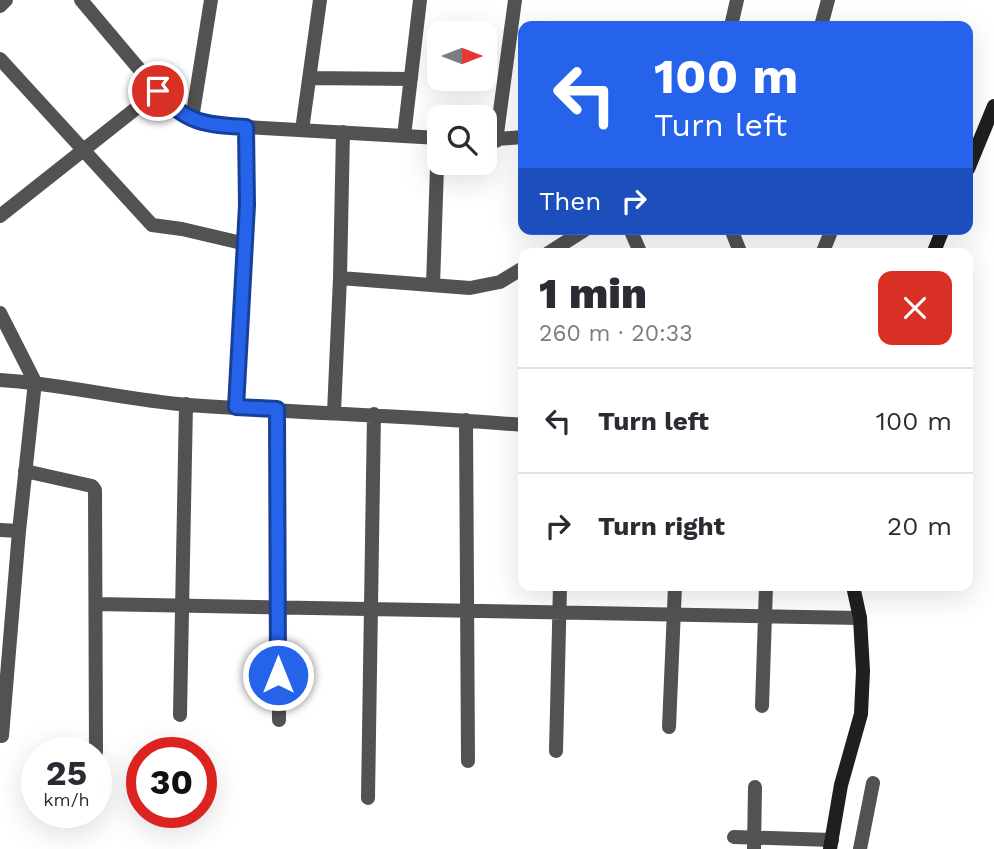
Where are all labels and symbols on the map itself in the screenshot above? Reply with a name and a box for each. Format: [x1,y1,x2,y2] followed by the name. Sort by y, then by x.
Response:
[427,21,497,91] north arrow
[128,61,188,121] pin
[241,638,315,712] position arrow
[126,737,217,828] speed limit sign: 30

